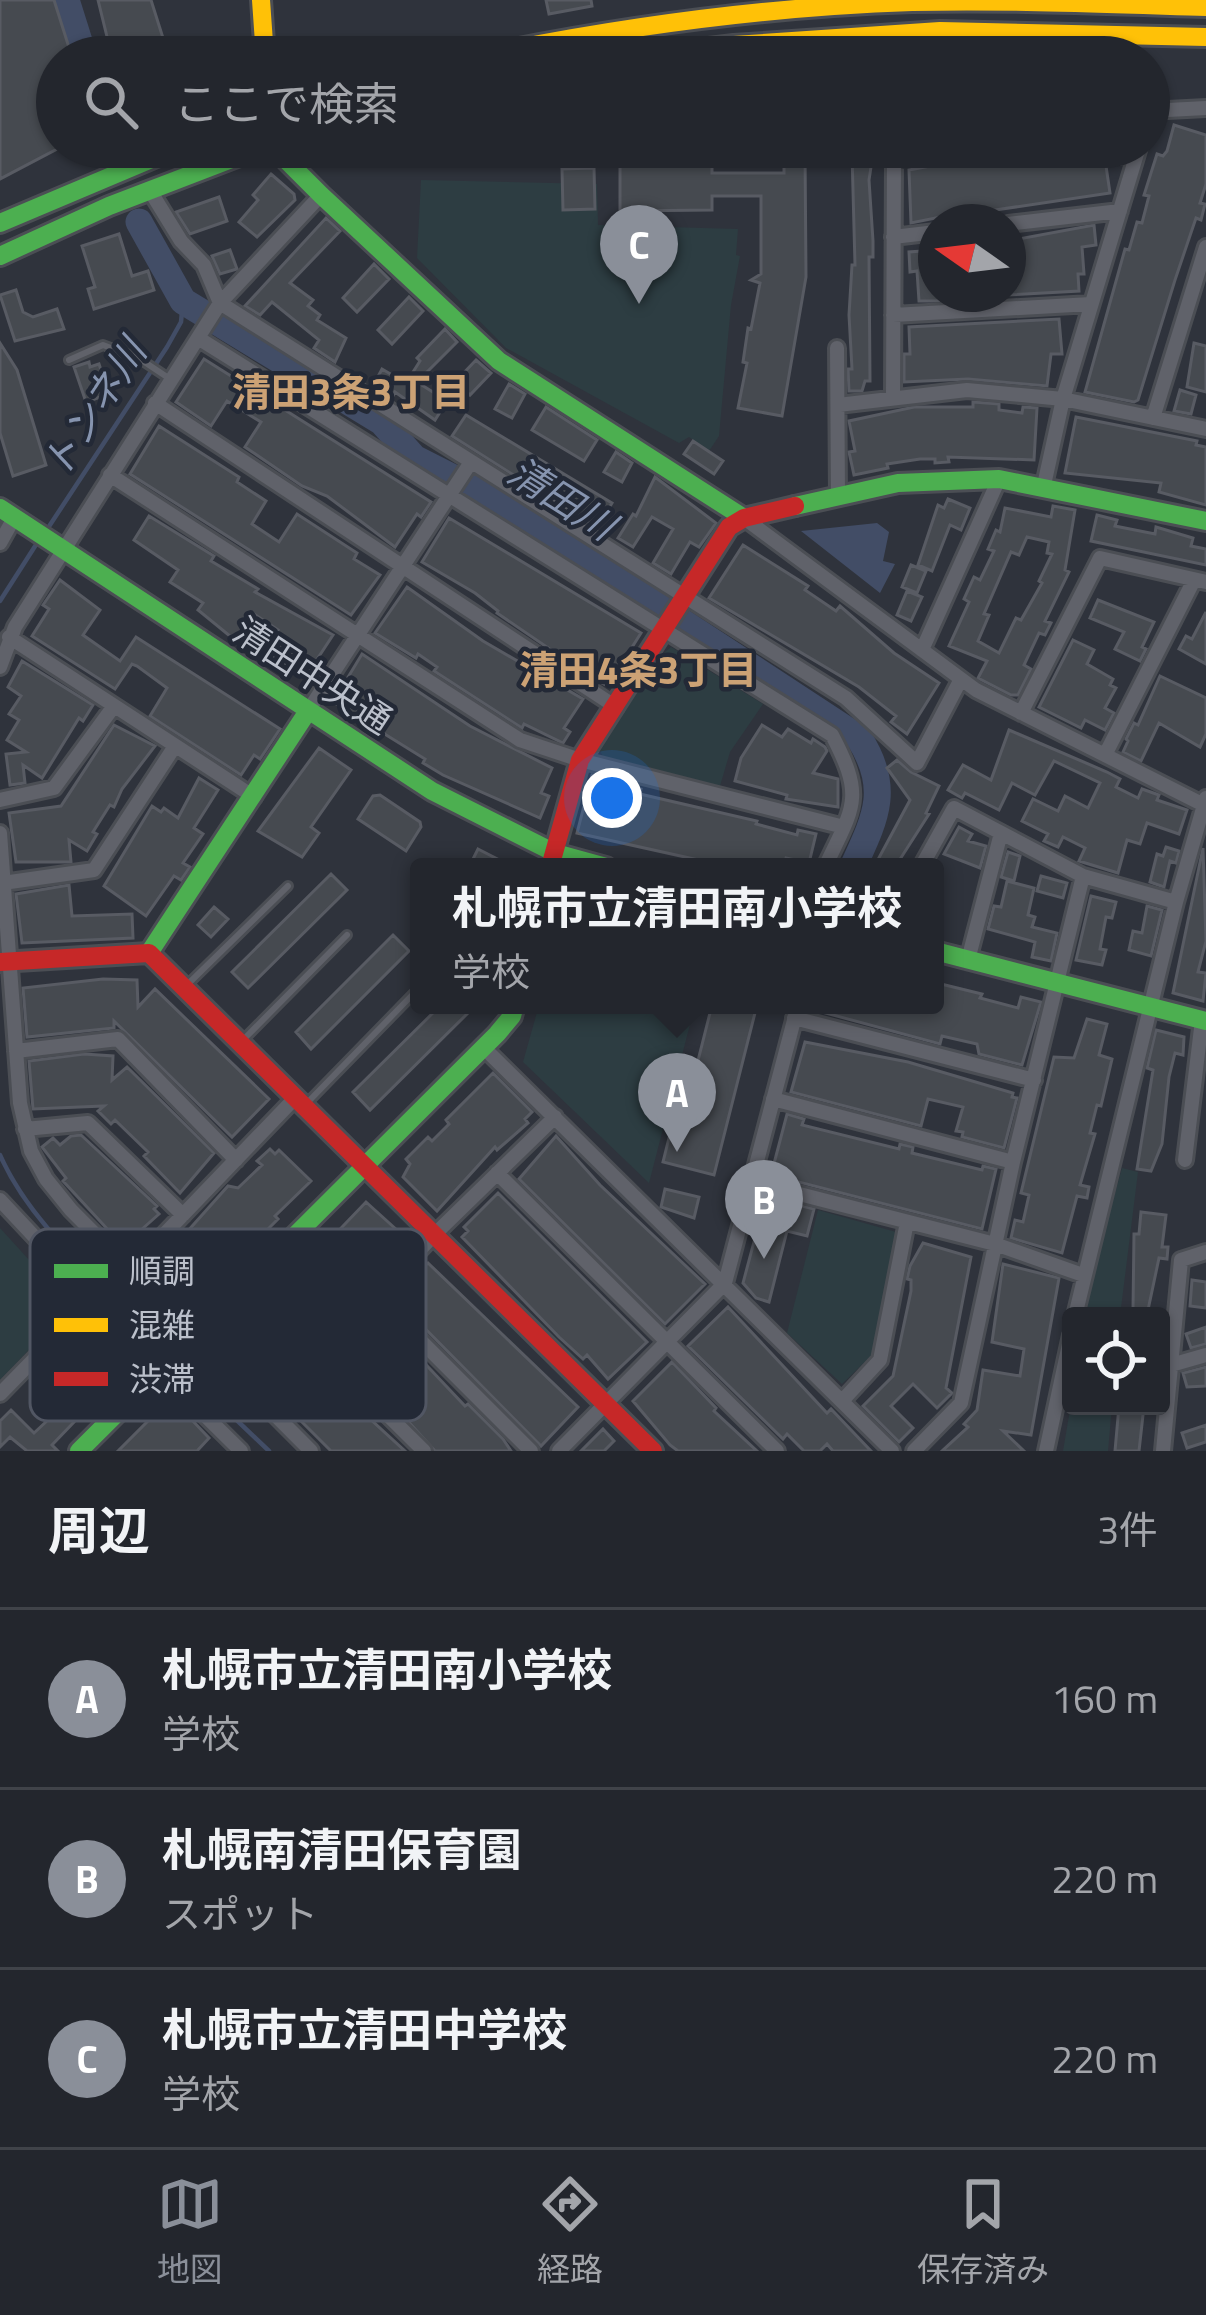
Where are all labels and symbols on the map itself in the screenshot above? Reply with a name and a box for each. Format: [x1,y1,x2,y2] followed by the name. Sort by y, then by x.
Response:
[918,204,1026,312] north arrow
[600,205,678,304] pin: C
[26,323,162,489] water label: トンネ川
[232,362,470,421] district label: 清田3条3丁目
[497,442,631,556] water label: 清田川
[223,603,403,747] street label: 清田中央通
[519,640,757,699] district label: 清田4条3丁目
[582,768,642,828] your location
[638,1053,716,1152] pin: A
[725,1160,803,1259] pin: B
[30,1229,426,1421] legend
[129,1246,195,1296] text: 順調
[129,1300,195,1350] text: 混雑
[129,1354,195,1404] text: 渋滞

